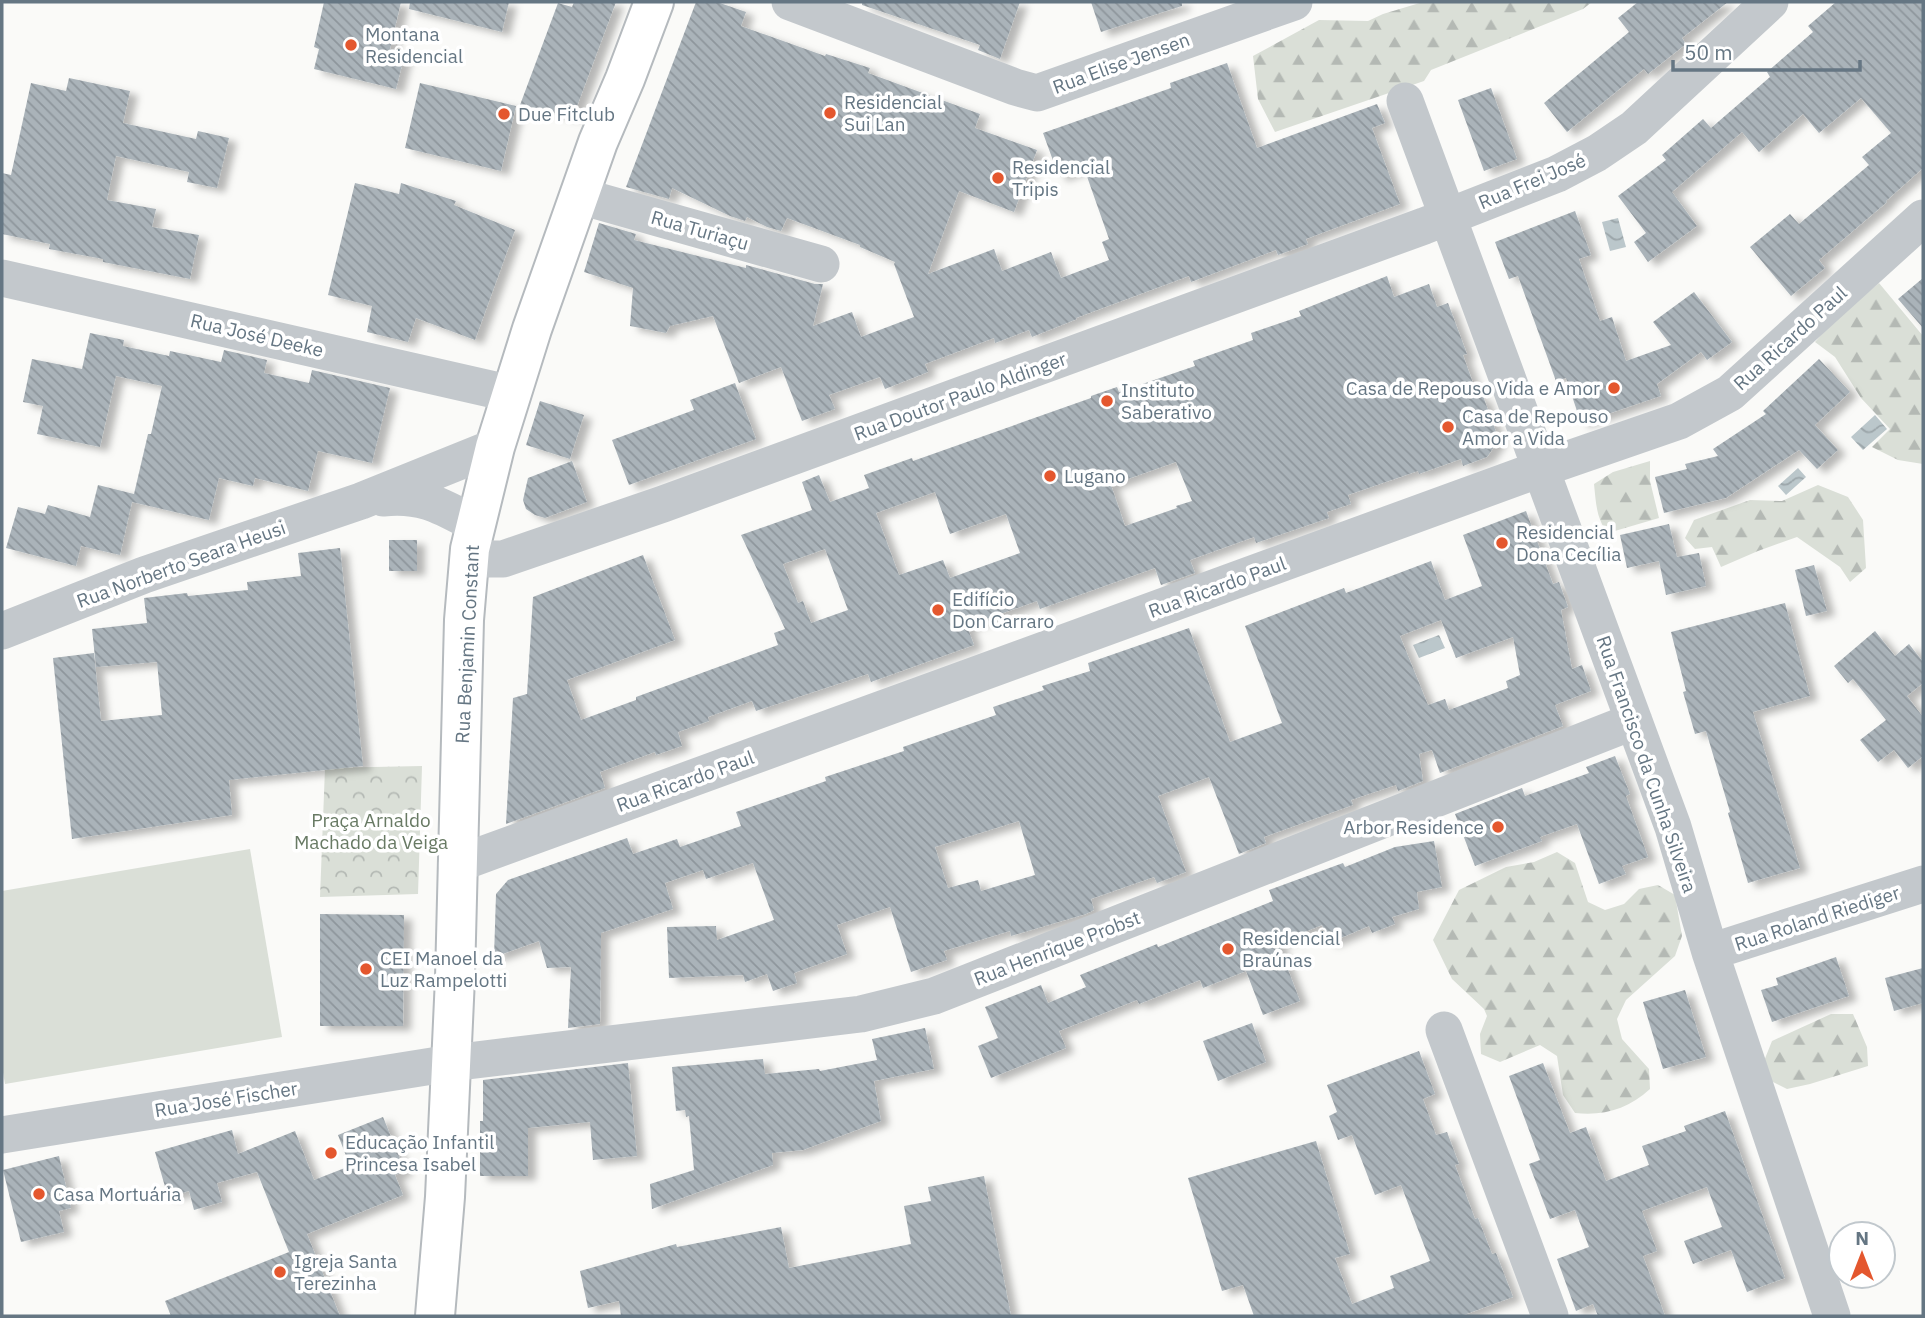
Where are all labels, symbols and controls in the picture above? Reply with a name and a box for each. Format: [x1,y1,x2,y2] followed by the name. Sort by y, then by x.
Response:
[365,22,463,68] place label: Montana Residencial
[1049,27,1193,99] street label: Rua Elise Jensen
[1673,28,1860,72] scale bar
[343,37,359,53] marker: Montana Residencial
[1684,38,1733,66] text: 50 m
[844,90,942,136] place label: Residencial Sui Lan
[518,102,615,126] place label: Due Fitclub
[822,105,838,121] marker: Residencial Sui Lan
[496,106,512,122] marker: Due Fitclub
[1475,148,1589,214] street label: Rua Frei José
[1012,155,1110,201] place label: Residencial Tripis
[990,170,1006,186] marker: Residencial Tripis
[648,205,752,255] street label: Rua Turiaçu
[1728,281,1852,395] street label: Rua Ricardo Paul
[188,308,326,362] street label: Rua José Deeke
[851,346,1069,446] street label: Rua Doutor Paulo Aldinger
[1346,376,1600,400] place label: Casa de Repouso Vida e Amor
[1121,378,1212,424] place label: Instituto Saberativo
[1606,380,1622,396] marker: Casa de Repouso Vida e Amor
[1099,393,1115,409] marker: Instituto Saberativo
[1462,404,1608,450] place label: Casa de Repouso Amor a Vida
[1440,419,1456,435] marker: Casa de Repouso Amor a Vida
[1064,464,1126,488] place label: Lugano
[1042,468,1058,484] marker: Lugano
[73,515,289,613] street label: Rua Norberto Seara Heusi
[1516,520,1621,566] place label: Residencial Dona Cecília
[1494,535,1510,551] marker: Residencial Dona Cecília
[450,544,484,744] street label: Rua Benjamin Constant
[1145,551,1289,623] street label: Rua Ricardo Paul
[952,587,1054,633] place label: Edifício Don Carraro
[930,602,946,618] marker: Edifício Don Carraro
[1592,632,1702,896] street label: Rua Francisco da Cunha Silveira
[613,745,757,817] street label: Rua Ricardo Paul
[294,808,448,854] park label: Praça Arnaldo Machado da Veiga
[1343,815,1484,839] place label: Arbor Residence
[1490,819,1506,835] marker: Arbor Residence
[1731,880,1903,956] street label: Rua Roland Riediger
[970,905,1144,991] street label: Rua Henrique Probst
[1242,926,1340,972] place label: Residencial Braúnas
[1220,941,1236,957] marker: Residencial Braúnas
[380,946,507,992] place label: CEI Manoel da Luz Rampelotti
[358,961,374,977] marker: CEI Manoel da Luz Rampelotti
[153,1076,299,1122] street label: Rua José Fischer
[345,1130,494,1176] place label: Educação Infantil Princesa Isabel
[323,1145,339,1161] marker: Educação Infantil Princesa Isabel
[53,1182,181,1206] place label: Casa Mortuária
[31,1186,47,1202] marker: Casa Mortuária
[1827,1220,1897,1290] north arrow
[1855,1226,1869,1250] text: N
[294,1249,397,1295] place label: Igreja Santa Terezinha
[272,1264,288,1280] marker: Igreja Santa Terezinha

